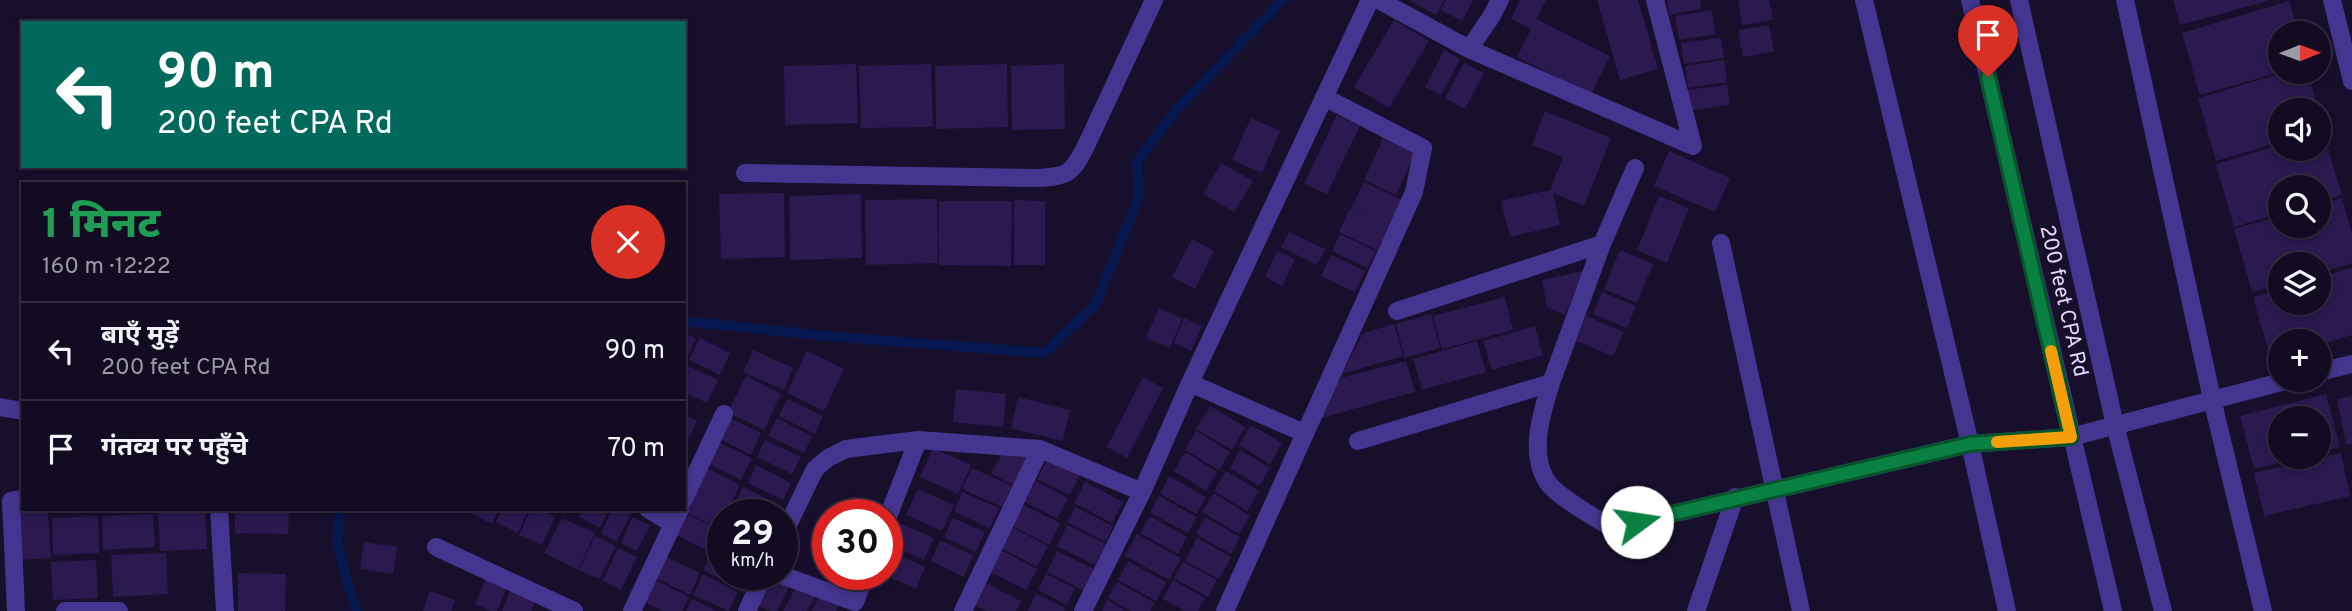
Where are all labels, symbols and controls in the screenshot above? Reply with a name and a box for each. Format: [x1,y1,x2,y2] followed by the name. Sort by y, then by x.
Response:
[1958,5,2018,77] pin
[1969,16,2007,54] icon: arrive
[2268,21,2331,84] north arrow
[2268,21,2331,469] map controls
[157,44,275,106] text: 90 m
[42,49,133,140] icon: left
[2268,98,2331,161] button: sound
[157,105,393,145] text: 200 feet CPA Rd
[2268,175,2331,238] button: search
[42,200,160,253] text: 1 मिनट
[591,205,665,279] button: close
[2032,223,2094,379] street label: 200 feet CPA Rd
[2268,252,2331,315] button: layers
[42,253,171,282] text: 160 m · 12:22
[101,320,179,353] text: बाएँ मुड़ें
[2268,329,2331,392] button: +
[42,332,80,370] icon: left
[605,335,665,368] text: 90 m
[101,354,271,383] text: 200 feet CPA Rd
[2268,406,2331,469] button: −
[42,430,80,468] icon: arrive
[101,432,248,465] text: गंतव्य पर पहुँचे
[607,433,665,466] text: 70 m
[1600,485,1674,559] position arrow
[812,499,903,590] speed limit sign: 30
[731,513,774,557] text: 29
[731,550,774,573] text: km/h

